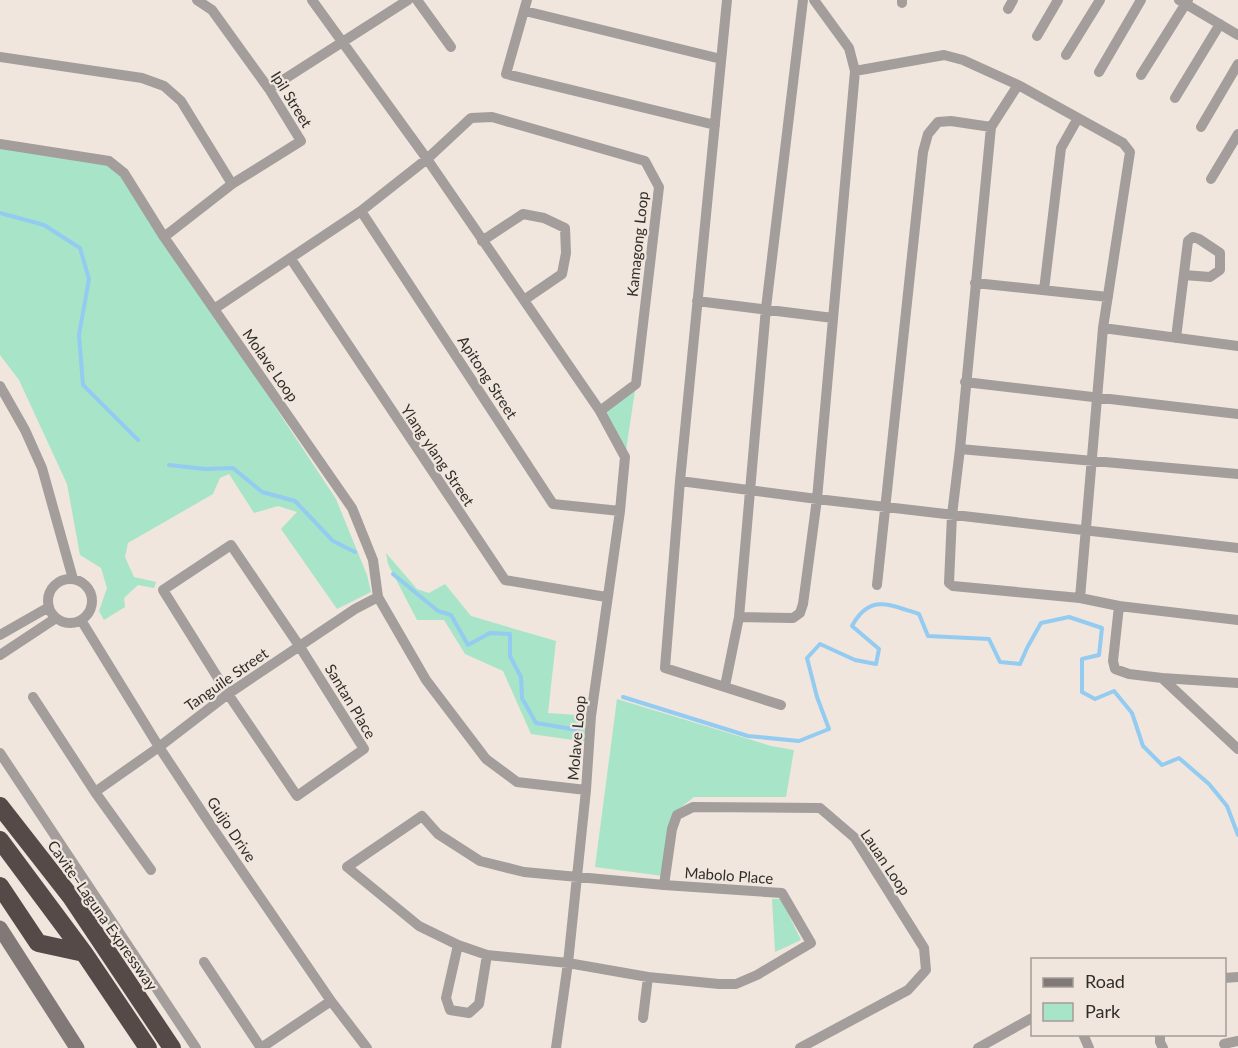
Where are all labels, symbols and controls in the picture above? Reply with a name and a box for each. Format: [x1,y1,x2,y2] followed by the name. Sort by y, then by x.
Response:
[268,68,317,131] street label: Ipil Street
[623,190,651,298] street label: Kamagong Loop
[239,325,303,405] street label: Molave Loop
[454,332,522,422] street label: Apitong Street
[397,401,479,510] street label: Ylang ylang Street
[181,643,272,714] street label: Tanguile Street
[322,660,380,742] street label: Santan Place
[563,695,589,781] street label: Molave Loop
[204,793,260,865] street label: Guijo Drive
[857,826,915,898] street label: Lauan Loop
[44,837,162,994] street label: Cavite–Laguna Expressway
[684,863,774,887] street label: Mabolo Place
[1031,958,1226,1036] legend
[1085,970,1125,992] text: Road
[1085,1000,1121,1022] text: Park

